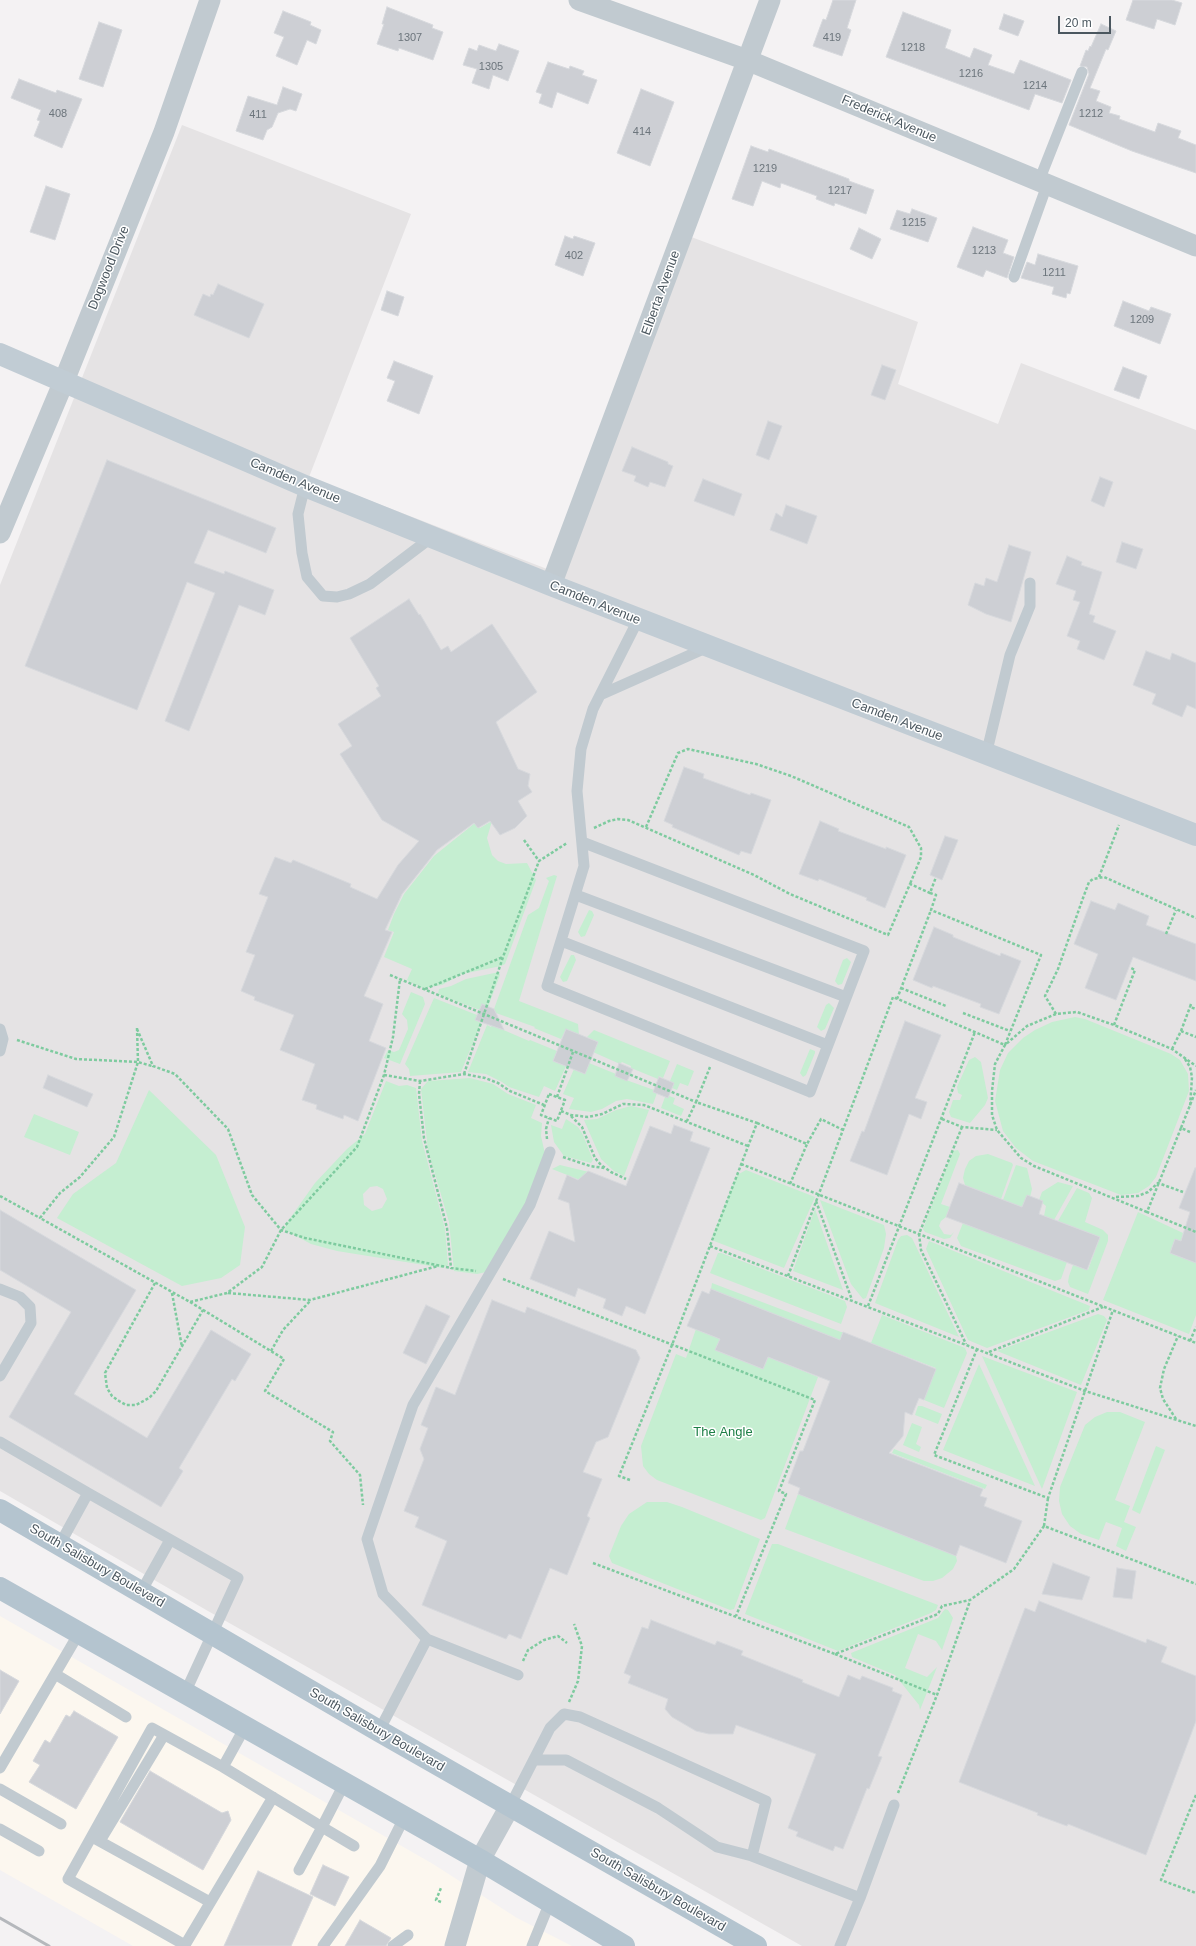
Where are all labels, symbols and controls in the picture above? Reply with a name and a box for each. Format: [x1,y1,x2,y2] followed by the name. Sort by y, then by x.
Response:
[1060,8,1113,34] scale bar
[1065,16,1092,30] text: 20 m
[398,31,422,45] house number: 1307
[823,31,841,45] house number: 419
[901,41,925,55] house number: 1218
[479,60,503,74] house number: 1305
[959,67,983,81] house number: 1216
[1023,79,1047,93] house number: 1214
[839,92,939,146] street label: Frederick Avenue
[49,107,67,121] house number: 408
[1079,107,1103,121] house number: 1212
[249,108,267,122] house number: 411
[633,125,651,139] house number: 414
[753,162,777,176] house number: 1219
[828,184,852,198] house number: 1217
[902,216,926,230] house number: 1215
[85,224,133,312] street label: Dogwood Drive
[972,244,996,258] house number: 1213
[565,249,583,263] house number: 402
[639,249,683,337] street label: Elberta Avenue
[1042,266,1066,280] house number: 1211
[1130,313,1154,327] house number: 1209
[247,455,343,507] street label: Camden Avenue
[547,578,643,628] street label: Camden Avenue
[849,695,945,745] street label: Camden Avenue
[693,1424,753,1440] park label: The Angle
[27,1521,167,1611] street label: South Salisbury Boulevard
[307,1685,447,1775] street label: South Salisbury Boulevard
[588,1845,728,1935] street label: South Salisbury Boulevard

